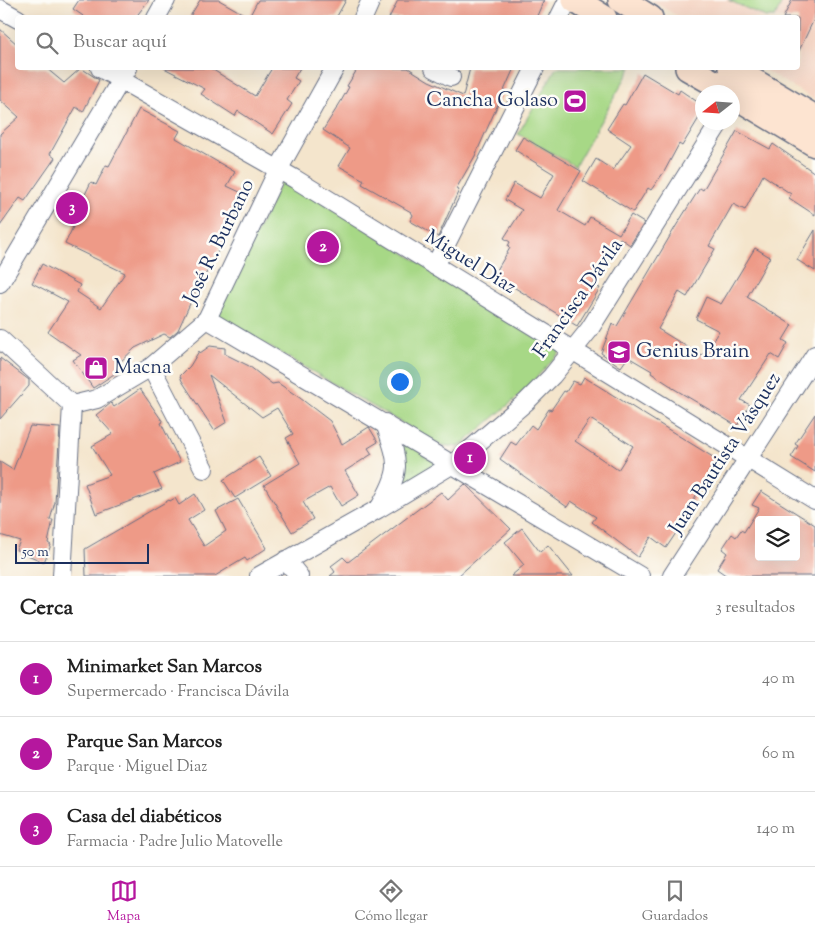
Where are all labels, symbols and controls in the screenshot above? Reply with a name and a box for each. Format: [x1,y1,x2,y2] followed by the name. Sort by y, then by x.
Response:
[15,15,800,70] search box
[33,29,61,57] icon: search
[73,29,167,56] text: Buscar aquí
[695,85,740,130] north arrow
[426,87,558,116] place label: Cancha Golaso
[562,88,588,114] sports icon: Cancha Golaso
[177,174,263,310] street label: José R. Burbano
[56,189,88,227] pin: 3
[419,224,521,302] street label: Miguel Diaz
[307,228,339,266] pin: 2
[527,233,631,365] street label: Francisca Dávila
[636,338,750,367] place label: Genius Brain
[606,339,632,365] school or university icon: Genius Brain
[114,354,171,383] place label: Macna
[83,355,109,381] shop icon: Macna
[662,367,789,541] street label: Juan Bautista Vásquez
[387,369,413,395] your location
[454,439,486,477] pin: 1
[755,516,800,561] map controls
[755,516,800,561] button: layers
[15,541,149,564] scale bar
[22,543,49,563] text: 50 m
[20,594,73,624] text: Cerca
[715,597,795,620] text: 3 resultados
[67,654,262,681] text: Minimarket San Marcos
[33,668,39,691] text: 1
[762,668,795,691] text: 40 m
[67,681,289,704] text: Supermercado · Francisca Dávila
[67,729,222,756] text: Parque San Marcos
[32,743,40,766] text: 2
[762,743,795,766] text: 60 m
[67,756,207,779] text: Parque · Miguel Diaz
[67,804,222,831] text: Casa del diabéticos
[33,818,39,841] text: 3
[757,818,795,841] text: 140 m
[67,831,283,854] text: Farmacia · Padre Julio Matovelle
[107,877,140,927] tab: Mapa
[355,877,428,927] tab: Cómo llegar
[642,877,708,927] tab: Guardados

